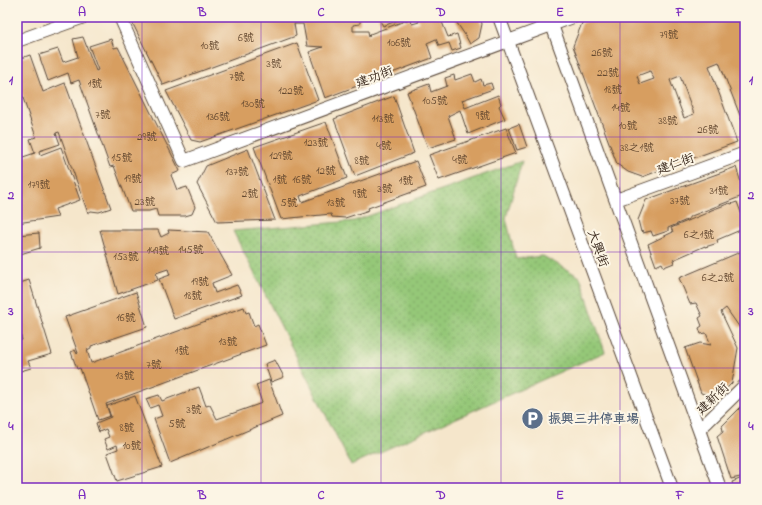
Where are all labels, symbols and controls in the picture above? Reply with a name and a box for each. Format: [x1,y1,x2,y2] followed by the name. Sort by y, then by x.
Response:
[78,3,86,22] text: A
[197,3,207,22] text: B
[317,3,325,22] text: C
[435,3,446,22] text: D
[556,3,564,22] text: E
[675,3,685,22] text: F
[660,27,678,43] house number: 79號
[238,30,254,46] house number: 6號
[387,35,411,51] house number: 106號
[200,38,220,54] house number: 10號
[591,45,613,61] house number: 26號
[266,56,282,72] house number: 3號
[353,62,396,93] street label: 建功街
[597,65,619,81] house number: 22號
[229,69,245,85] house number: 7號
[9,71,14,90] text: 1
[749,71,754,90] text: 1
[88,76,102,92] house number: 1號
[604,82,622,98] house number: 18號
[278,83,304,99] house number: 122號
[422,93,448,109] house number: 105號
[241,96,265,112] house number: 130號
[611,100,631,116] house number: 14號
[95,107,111,123] house number: 7號
[476,108,490,124] house number: 9號
[206,109,230,125] house number: 136號
[372,111,394,127] house number: 113號
[658,113,678,129] house number: 38號
[618,118,638,134] house number: 10號
[697,122,719,138] house number: 26號
[137,129,157,145] house number: 29號
[304,135,328,151] house number: 123號
[376,138,392,154] house number: 4號
[620,140,654,156] house number: 38之1號
[269,148,293,164] house number: 129號
[654,149,697,180] street label: 建仁街
[112,150,132,166] house number: 15號
[452,152,468,168] house number: 4號
[354,153,370,169] house number: 8號
[316,163,336,179] house number: 12號
[225,164,249,180] house number: 137號
[124,171,142,187] house number: 19號
[273,172,287,188] house number: 1號
[292,172,312,188] house number: 16號
[399,173,413,189] house number: 1號
[28,177,50,193] house number: 179號
[377,181,393,197] house number: 3號
[709,183,729,199] house number: 31號
[7,186,15,205] text: 2
[242,186,258,202] house number: 2號
[353,186,367,202] house number: 9號
[747,186,755,205] text: 2
[670,193,690,209] house number: 37號
[134,194,156,210] house number: 23號
[280,195,298,211] house number: 5號
[326,195,346,211] house number: 13號
[582,227,613,270] street label: 大興街
[684,227,714,243] house number: 6之1號
[178,242,204,258] house number: 145號
[147,243,169,259] house number: 149號
[113,249,139,265] house number: 153號
[702,270,734,286] house number: 6之2號
[191,274,209,290] house number: 19號
[184,288,202,304] house number: 18號
[7,302,14,321] text: 3
[747,302,754,321] text: 3
[116,310,136,326] house number: 16號
[218,334,238,350] house number: 13號
[175,343,189,359] house number: 1號
[146,357,162,373] house number: 7號
[115,368,135,384] house number: 13號
[692,379,734,419] street label: 建新街
[186,402,202,418] house number: 3號
[519,405,545,431] parking icon: 振興三井停車場
[548,410,639,429] place label: 振興三井停車場
[168,416,186,432] house number: 5號
[7,417,14,436] text: 4
[747,417,754,436] text: 4
[119,420,135,436] house number: 8號
[122,438,142,454] house number: 10號
[78,486,86,505] text: A
[197,486,207,505] text: B
[317,486,325,505] text: C
[435,486,446,505] text: D
[556,486,564,505] text: E
[675,486,685,505] text: F

